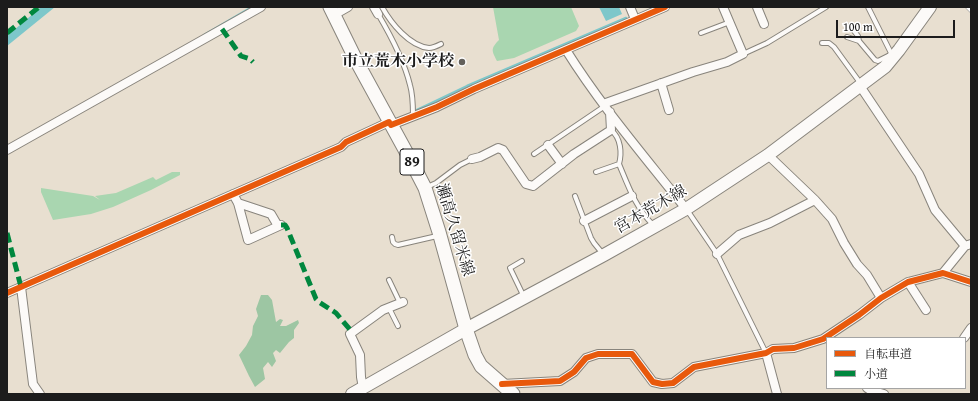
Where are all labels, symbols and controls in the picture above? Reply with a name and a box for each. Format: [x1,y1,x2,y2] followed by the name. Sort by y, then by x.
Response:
[838,12,957,38] scale bar
[843,18,873,35] text: 100 m
[342,52,454,72] place label: 市立荒木小学校
[457,57,467,67] marker: 市立荒木小学校
[400,149,424,175] road number: 89
[431,181,477,279] street label: 瀬高久留米線
[612,182,690,238] street label: 宮本荒木線
[826,337,966,389] legend
[864,345,912,362] text: 自転車道
[864,365,888,382] text: 小道

